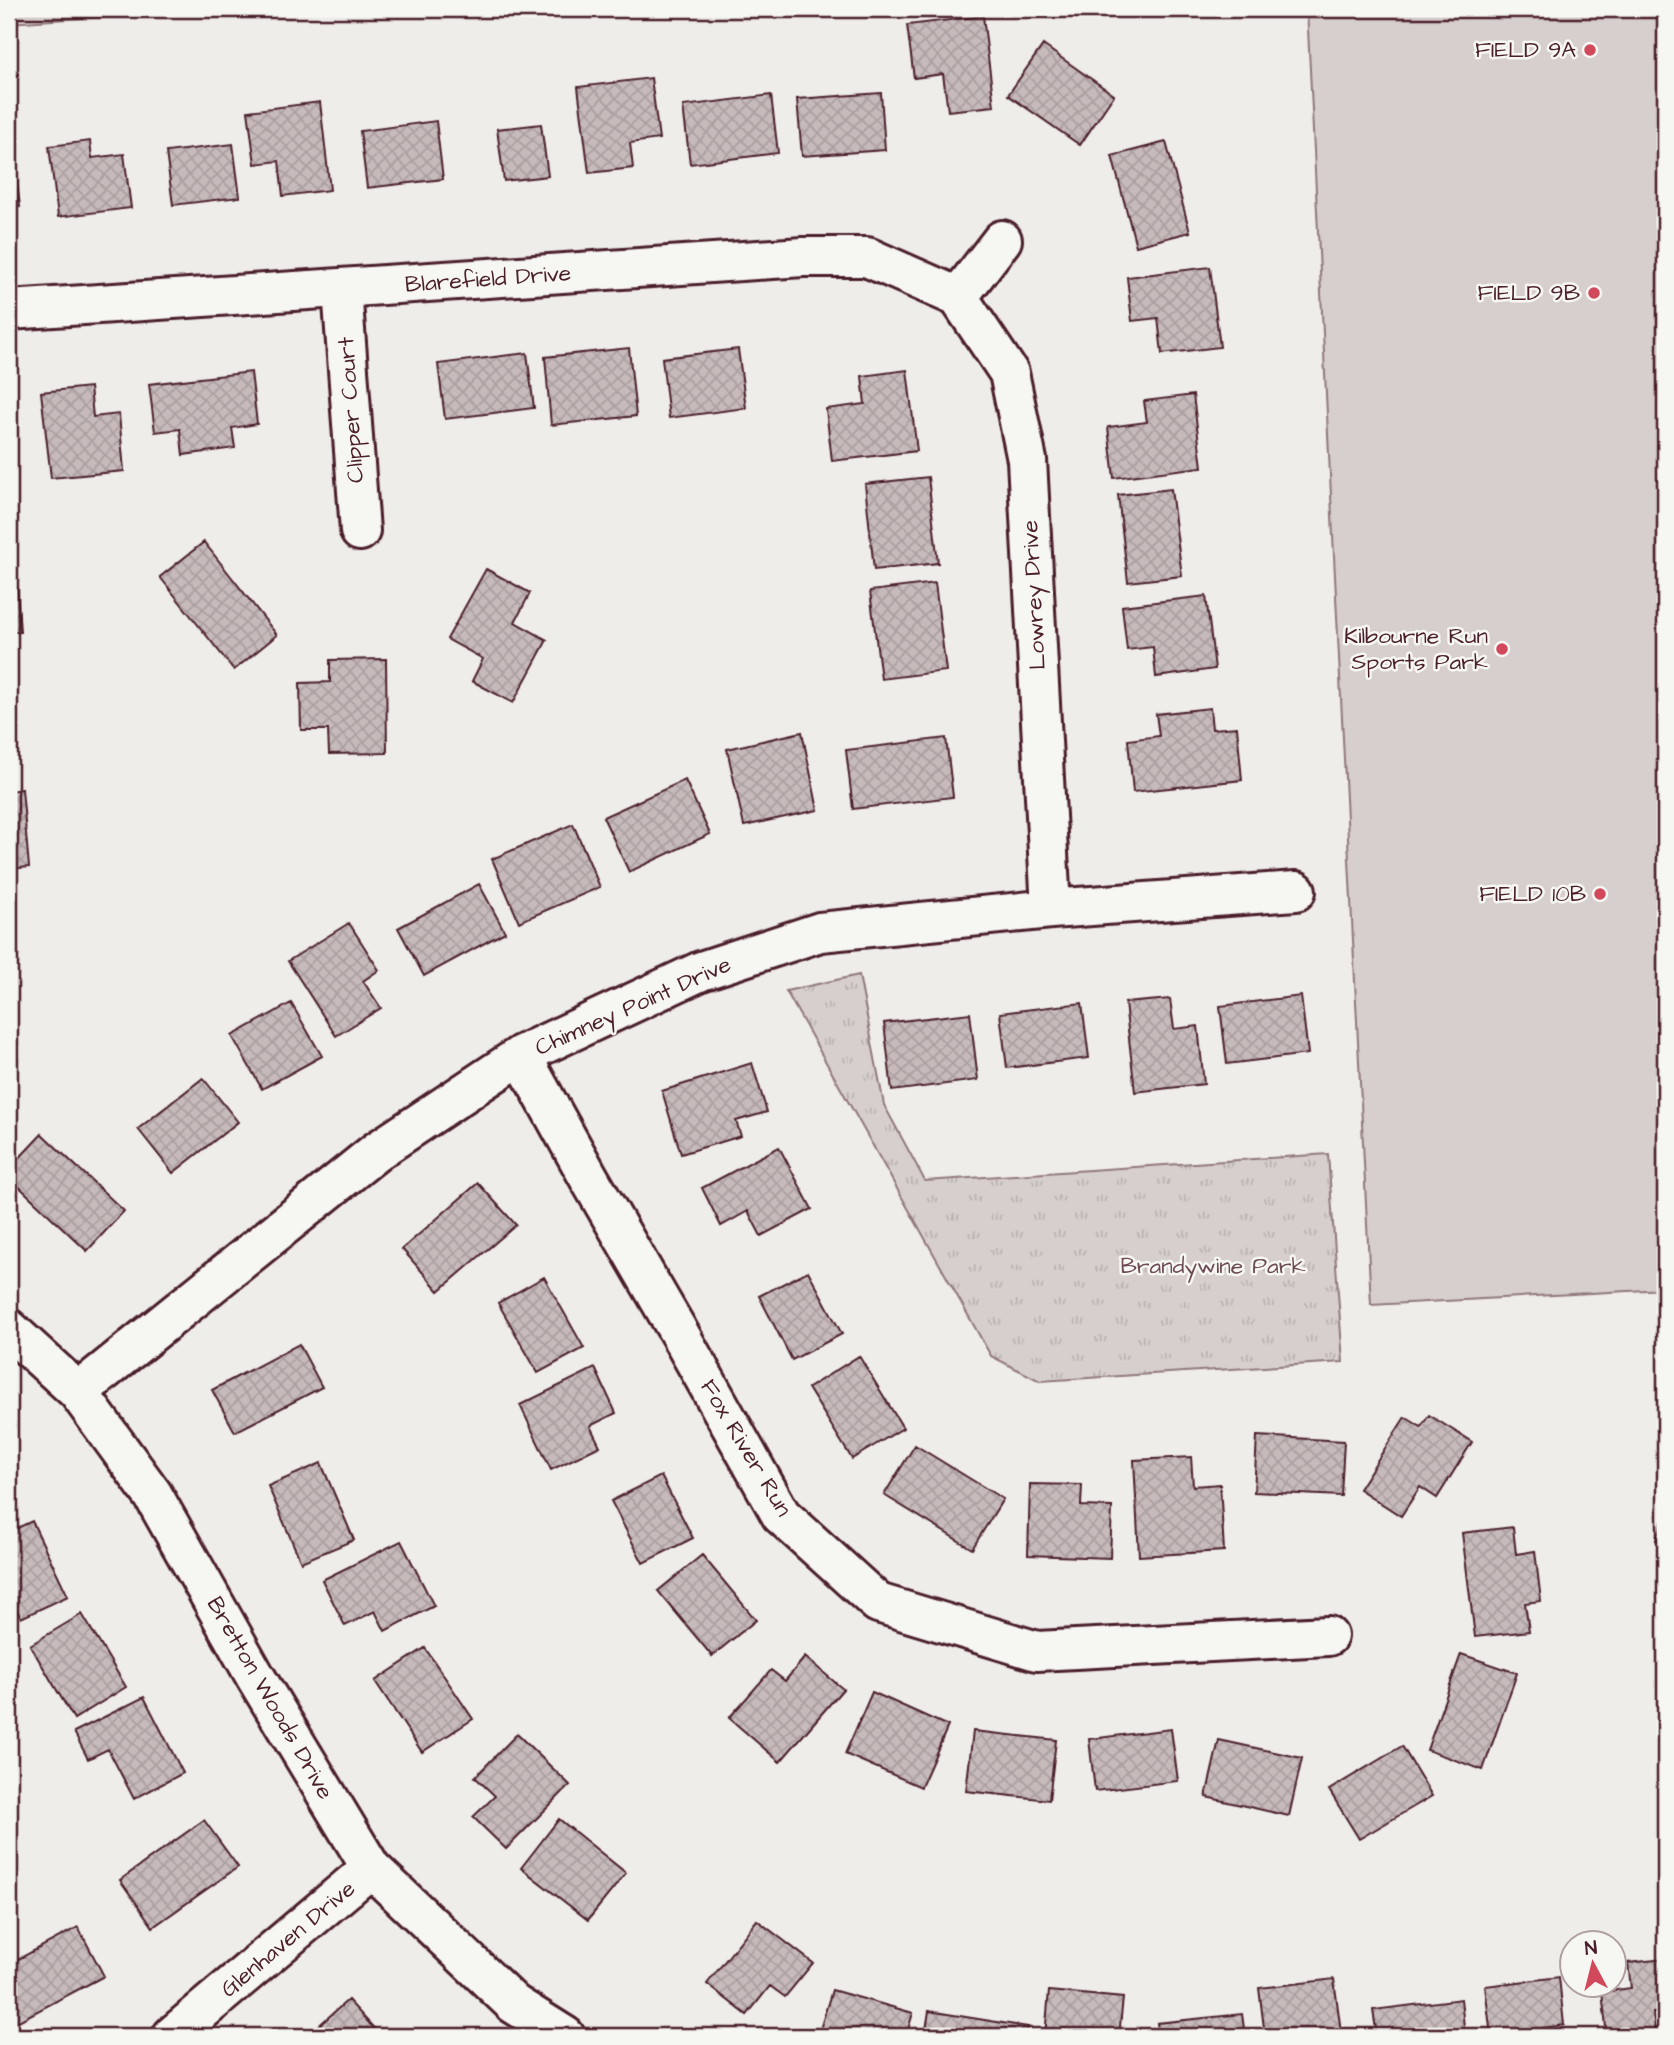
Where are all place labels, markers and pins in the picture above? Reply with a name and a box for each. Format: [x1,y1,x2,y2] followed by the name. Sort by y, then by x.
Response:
[1475,34,1576,66] place label: FIELD 9A
[1582,42,1598,58] marker: FIELD 9A
[1477,277,1580,309] place label: FIELD 9B
[1586,285,1602,301] marker: FIELD 9B
[1344,620,1488,678] place label: Kilbourne Run Sports Park
[1494,641,1510,657] marker: Kilbourne Run Sports Park
[1479,878,1586,910] place label: FIELD 10B
[1592,886,1608,902] marker: FIELD 10B

